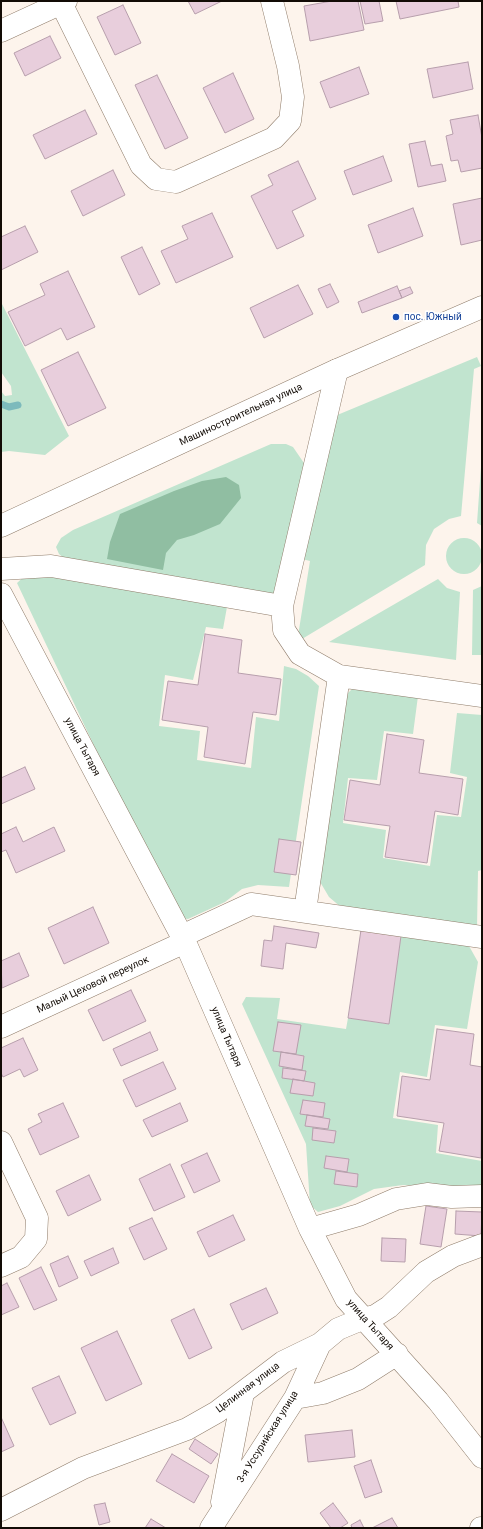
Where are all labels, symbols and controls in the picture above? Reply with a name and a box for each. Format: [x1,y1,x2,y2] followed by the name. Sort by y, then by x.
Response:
[404,311,462,323] place label: пос. Южный
[391,312,401,322] marker: пос. Южный
[178,381,304,449] street label: Машиностроительная улица
[62,716,102,778] street label: улица Тытаря
[35,954,151,1016] street label: Малый Цеховой переулок
[208,1005,244,1069] street label: улица Тытаря
[344,1297,396,1353] street label: улица Тытаря
[214,1360,282,1416] street label: Целинная улица
[235,1389,301,1485] street label: 3-я Уссурийская улица

